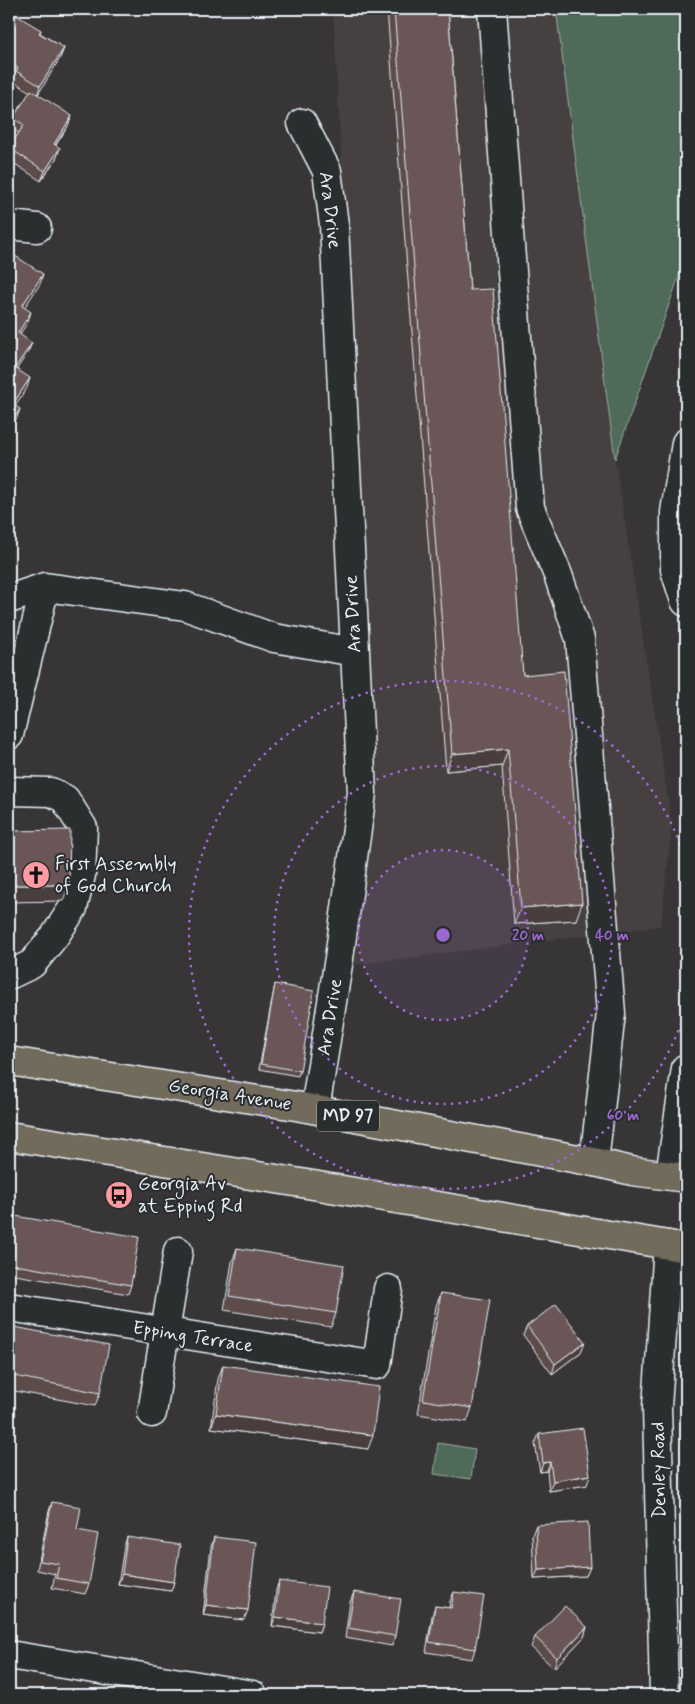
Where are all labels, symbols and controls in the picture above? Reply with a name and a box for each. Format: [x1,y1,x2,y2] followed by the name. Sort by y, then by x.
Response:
[313,170,347,250] street label: Ara Drive
[338,575,368,653] street label: Ara Drive
[55,852,177,899] place label: First Assembly of God Church
[21,860,51,890] church icon: First Assembly of God Church
[434,926,452,944] centre of rings
[512,926,544,946] text: 20 m
[595,926,629,946] text: 40 m
[312,977,348,1057] street label: Ara Drive
[166,1073,293,1119] street label: Georgia Avenue
[317,1100,379,1132] road number: MD 97
[607,1106,639,1126] text: 60 m
[138,1172,242,1222] place label: Georgia Av at Epping Rd
[104,1180,134,1210] bus stop icon: Georgia Av at Epping Rd
[131,1315,255,1360] street label: Epping Terrace
[646,1421,673,1519] street label: Denley Road

